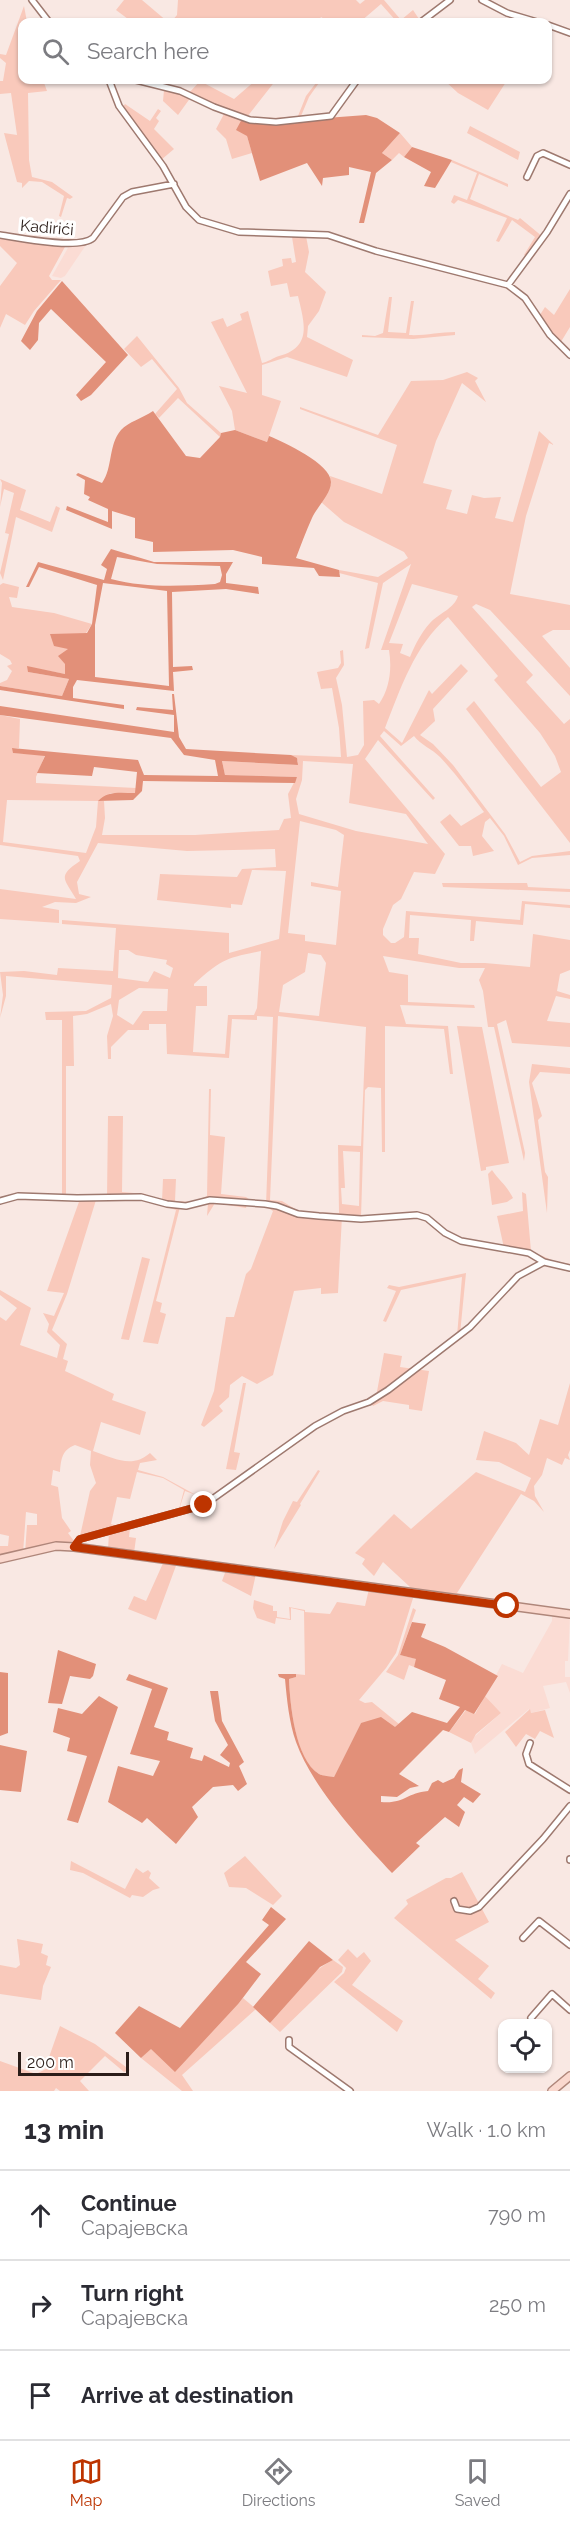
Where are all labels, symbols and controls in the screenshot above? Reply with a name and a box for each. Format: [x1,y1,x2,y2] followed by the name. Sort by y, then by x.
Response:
[18,18,552,84] search box
[39,35,72,68] icon: search
[87,38,209,64] text: Search here
[19,216,75,239] street label: Kadirići
[190,1491,216,1517] route end
[493,1592,519,1618] route start
[498,2019,552,2073] map controls
[498,2019,552,2073] button: locate
[18,2049,129,2076] scale bar
[27,2053,74,2072] text: 200 m
[24,2115,104,2145] text: 13 min
[427,2118,546,2142] text: Walk · 1.0 km
[81,2190,177,2216] text: Continue
[24,2199,57,2232] icon: ahead
[488,2203,546,2227] text: 790 m
[81,2216,188,2240] text: Сарајевска
[81,2280,184,2306] text: Turn right
[24,2289,57,2322] icon: right
[489,2293,546,2317] text: 250 m
[81,2306,188,2330] text: Сарајевска
[24,2379,57,2412] icon: arrive
[81,2382,294,2408] text: Arrive at destination
[70,2455,103,2510] tab: Map
[242,2455,316,2510] tab: Directions
[455,2455,500,2510] tab: Saved

